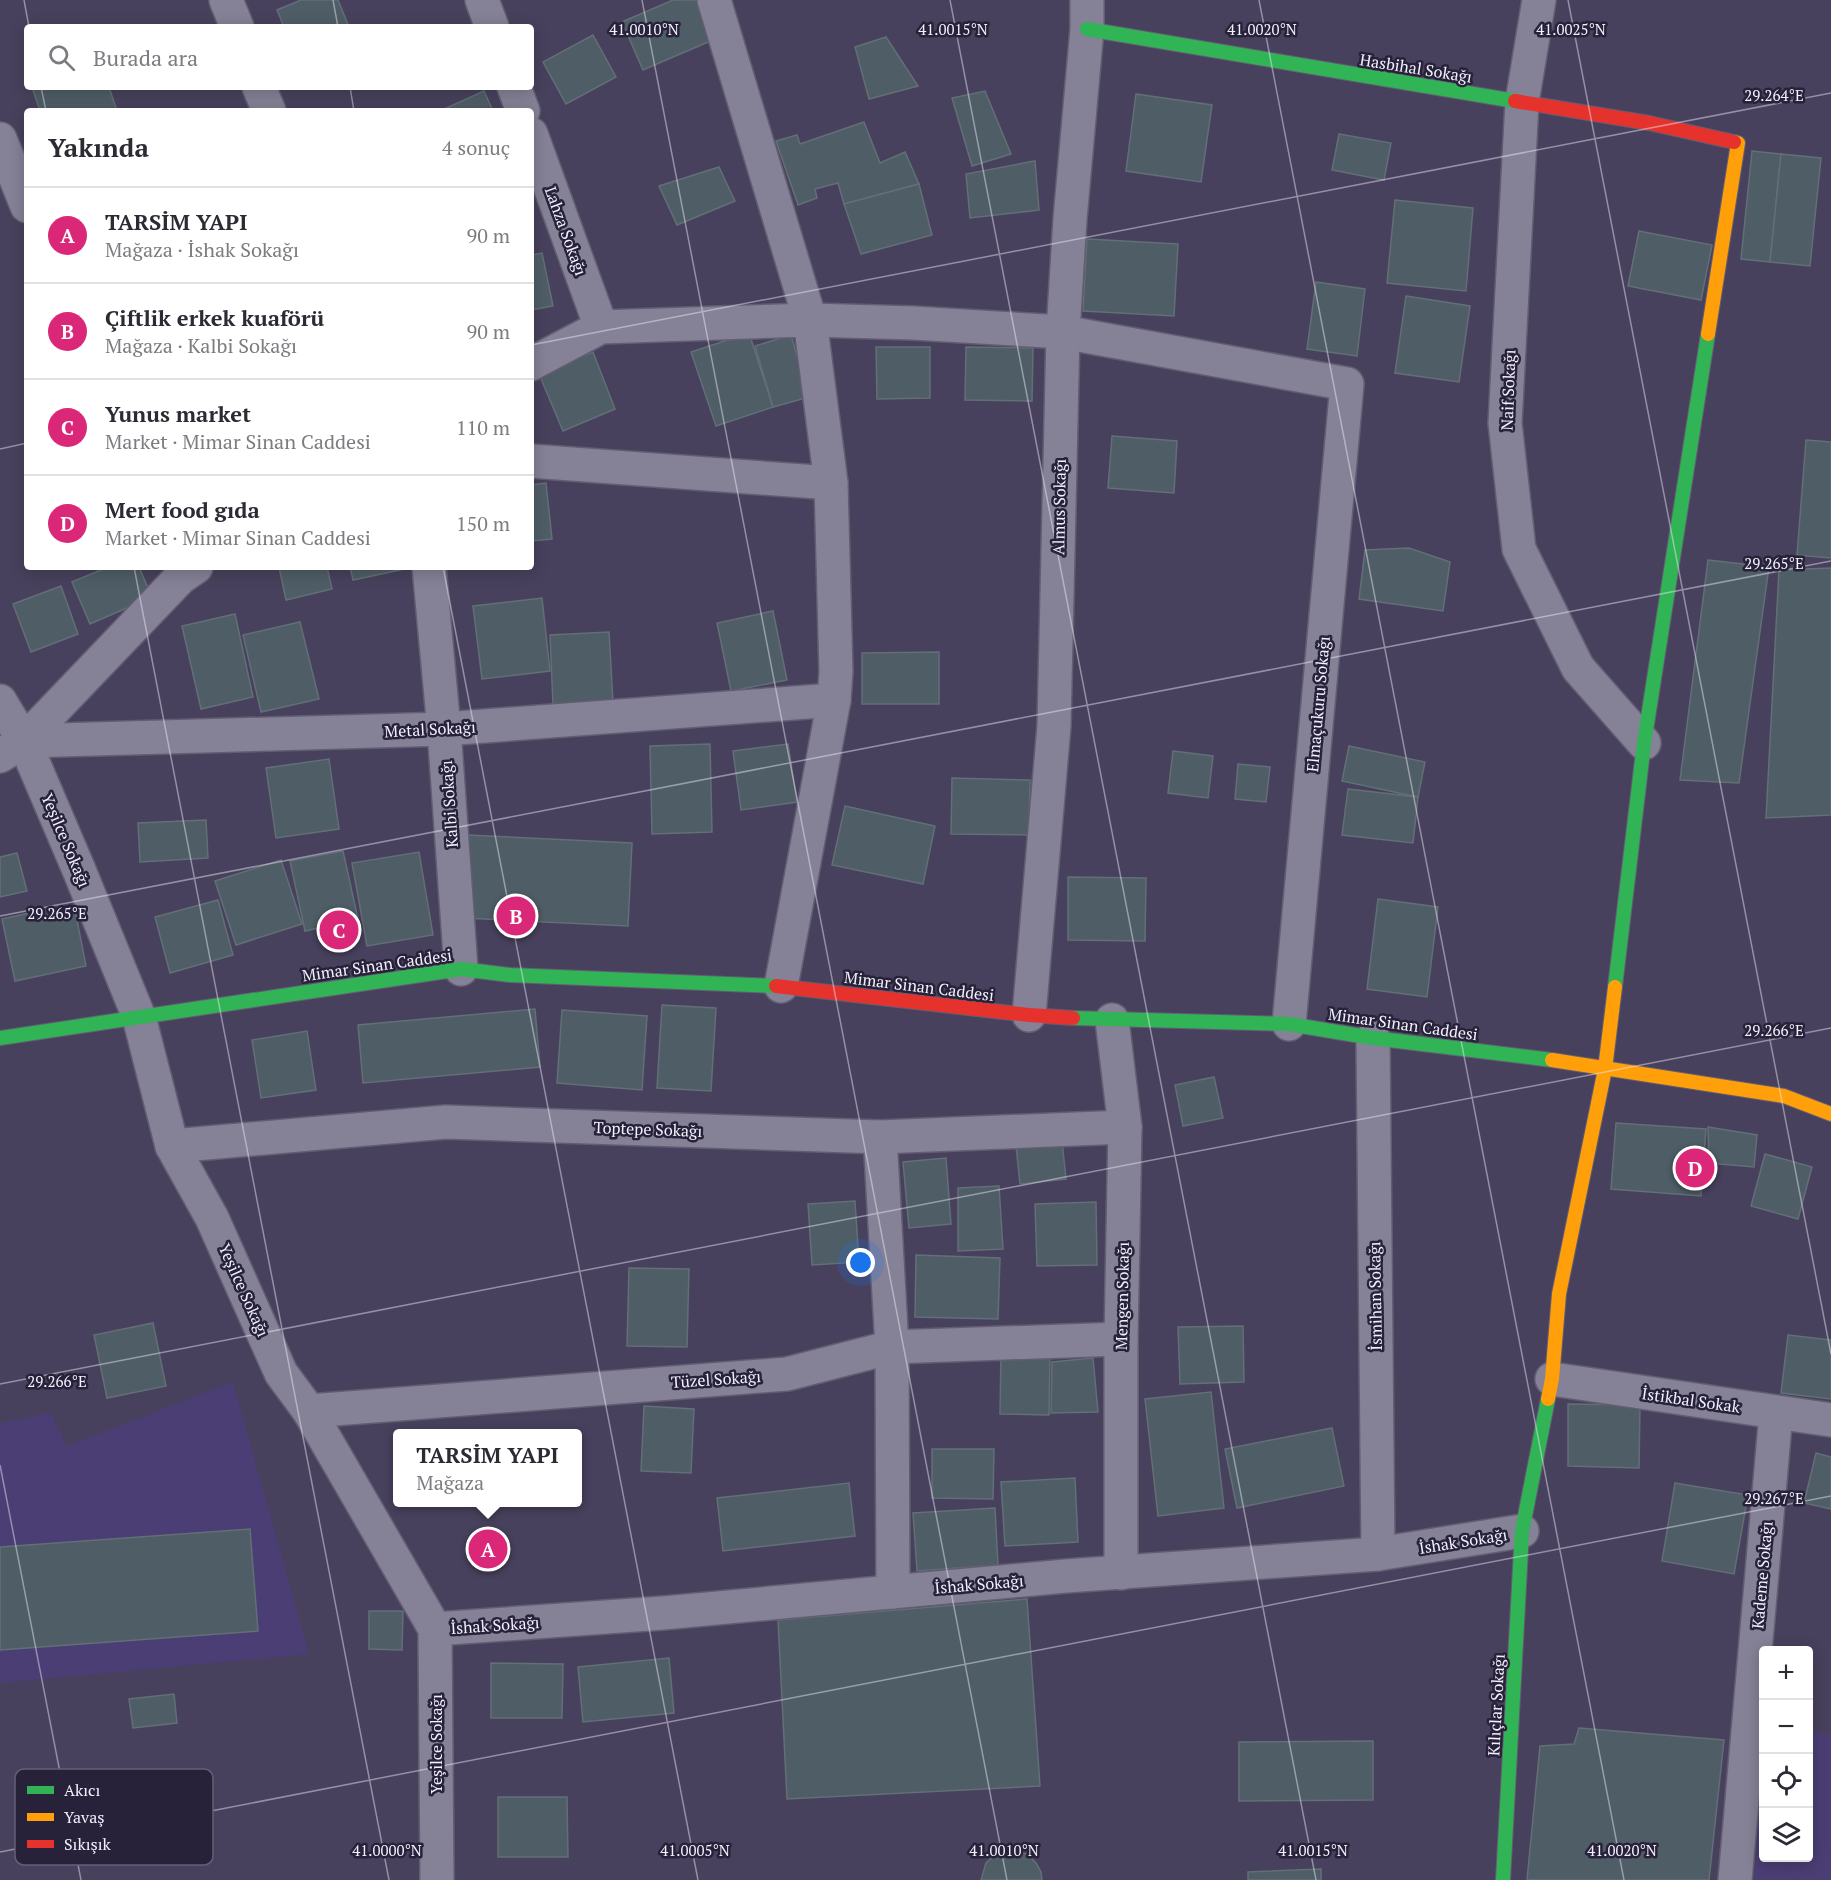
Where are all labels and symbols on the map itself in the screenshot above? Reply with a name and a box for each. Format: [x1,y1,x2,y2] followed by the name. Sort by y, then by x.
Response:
[609,19,679,39] text: 41.0010°N
[918,19,988,39] text: 41.0015°N
[1227,19,1297,39] text: 41.0020°N
[1536,19,1606,39] text: 41.0025°N
[1358,48,1474,88] street label: Hasbihal Sokağı
[1744,85,1804,105] text: 29.264°E
[540,184,592,279] street label: Lahza Sokağı
[1496,349,1520,431] street label: Naif Sokağı
[1047,458,1071,555] street label: Almus Sokağı
[1744,553,1804,573] text: 29.265°E
[1301,635,1335,773] street label: Elmaçukuru Sokağı
[384,716,477,742] street label: Metal Sokağı
[435,759,463,848] street label: Kalbi Sokağı
[36,790,96,890] street label: Yeşilce Sokağı
[496,894,536,938] pin: B
[27,903,87,923] text: 29.265°E
[320,908,358,952] pin: C
[301,944,453,986] street label: Mimar Sinan Caddesi
[843,966,995,1006] street label: Mimar Sinan Caddesi
[1327,1003,1479,1045] street label: Mimar Sinan Caddesi
[1744,1020,1804,1040] text: 29.266°E
[593,1116,703,1142] street label: Toptepe Sokağı
[1676,1146,1714,1190] pin: D
[214,1240,274,1340] street label: Yeşilce Sokağı
[1363,1241,1387,1351] street label: İsmihan Sokağı
[1110,1242,1134,1350] street label: Mengen Sokağı
[846,1248,875,1277] your location
[670,1365,762,1393] street label: Tüzel Sokağı
[27,1371,87,1391] text: 29.266°E
[1640,1382,1742,1418] street label: İstikbal Sokak
[1744,1488,1804,1508] text: 29.267°E
[1746,1520,1778,1630] street label: Kademe Sokağı
[1417,1523,1509,1559] street label: İshak Sokağı
[468,1526,508,1572] pin: A
[934,1569,1025,1599] street label: İshak Sokağı
[450,1611,540,1639] street label: İshak Sokağı
[1482,1653,1510,1757] street label: Kılıçlar Sokağı
[425,1694,447,1794] street label: Yeşilce Sokağı
[15,1769,213,1865] legend
[64,1779,100,1801] text: Akıcı
[64,1806,105,1828] text: Yavaş
[64,1833,112,1855] text: Sıkışık
[352,1840,422,1860] text: 41.0000°N
[660,1840,730,1860] text: 41.0005°N
[969,1840,1039,1860] text: 41.0010°N
[1278,1840,1348,1860] text: 41.0015°N
[1587,1840,1657,1860] text: 41.0020°N

